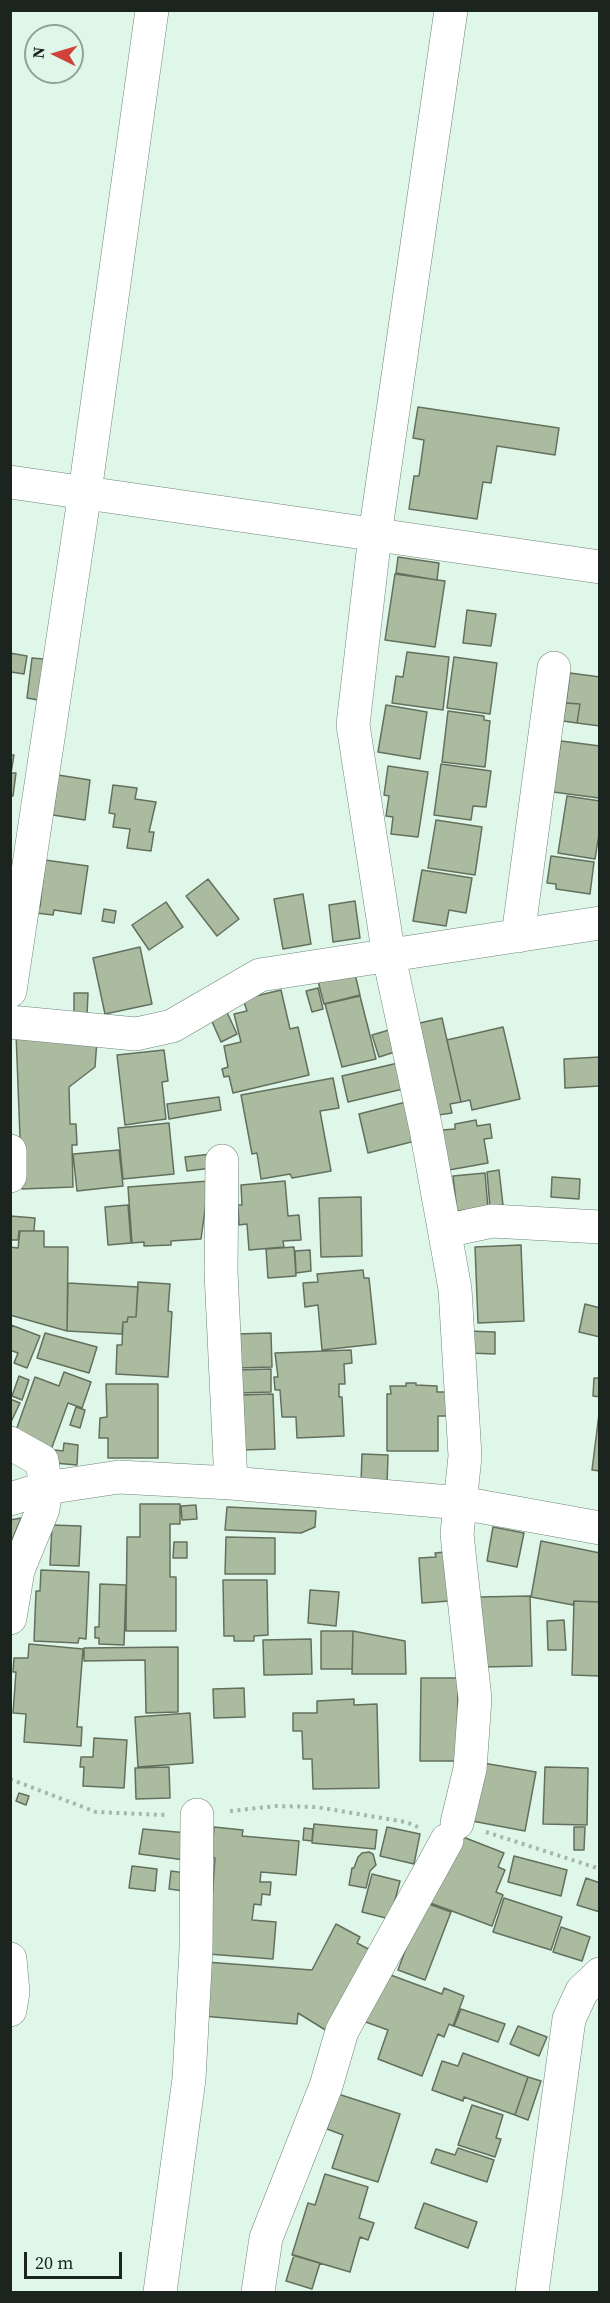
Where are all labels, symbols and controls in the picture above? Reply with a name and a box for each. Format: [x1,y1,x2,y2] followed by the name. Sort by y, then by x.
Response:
[24,24,84,84] north arrow
[27,46,50,59] text: N
[27,2240,124,2278] scale bar
[35,2250,73,2275] text: 20 m

